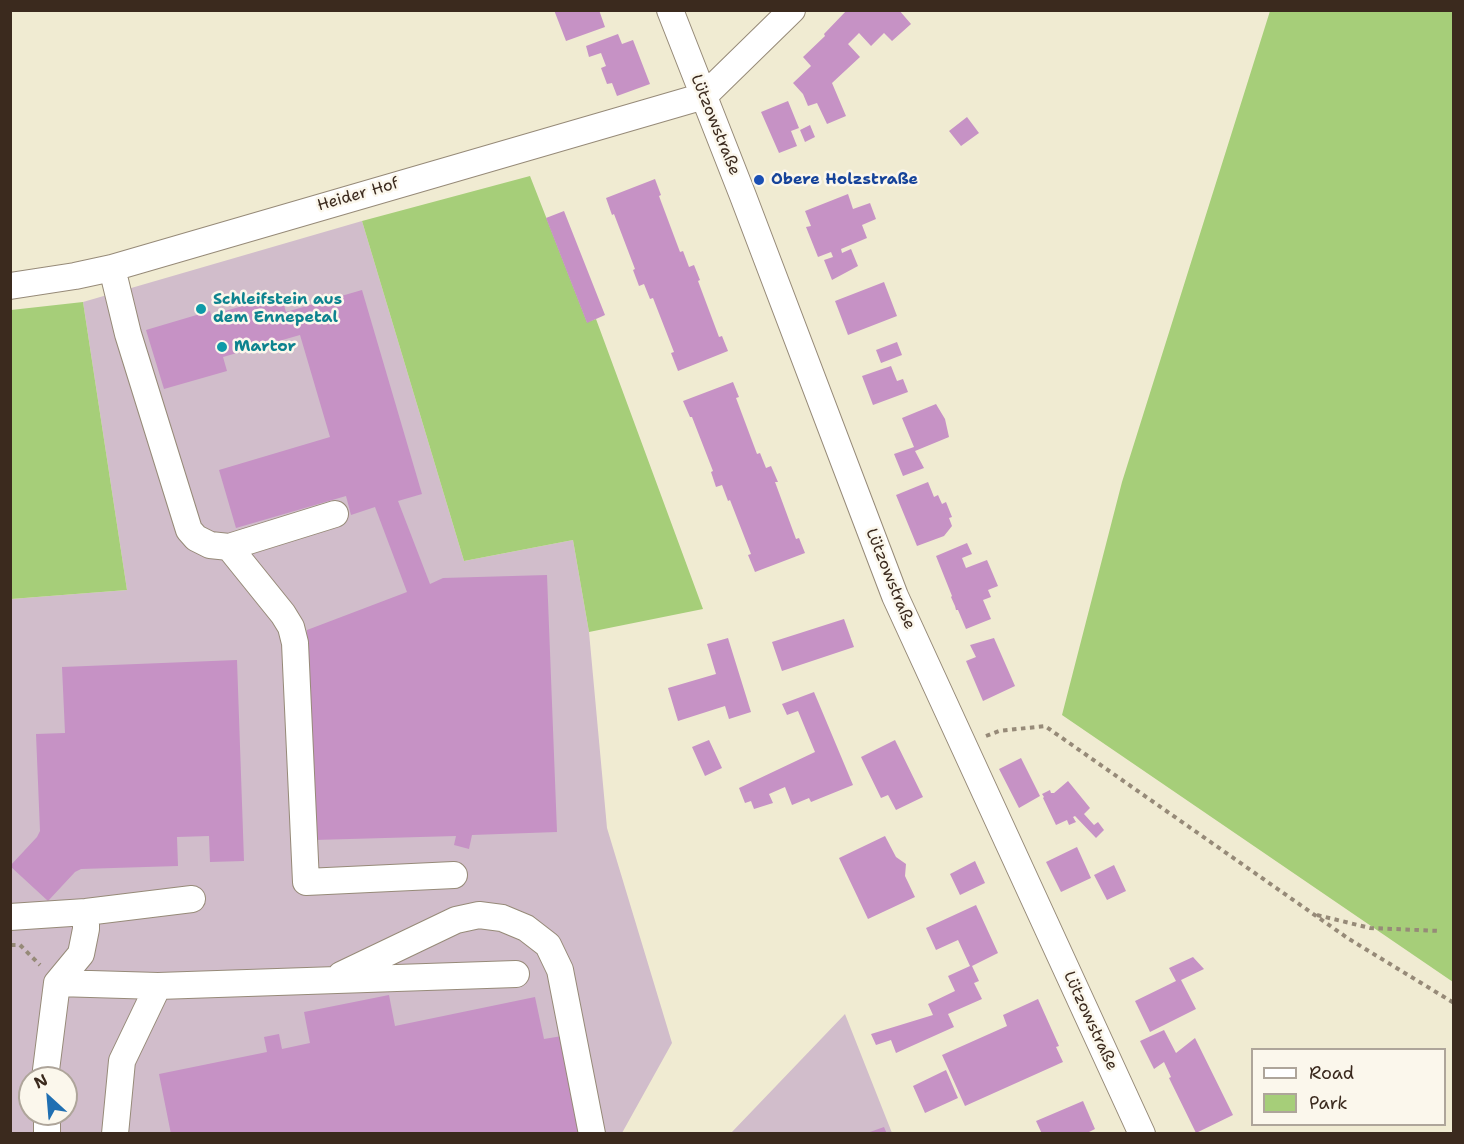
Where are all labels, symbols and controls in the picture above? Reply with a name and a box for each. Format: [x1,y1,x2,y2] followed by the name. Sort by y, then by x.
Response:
[686,72,744,178] street label: Lützowstraße
[771,170,918,190] place label: Obere Holzstraße
[752,173,766,187] marker: Obere Holzstraße
[315,174,401,216] street label: Heider Hof
[213,290,342,328] place label: Schleifstein aus dem Ennepetal
[194,302,208,316] marker: Schleifstein aus dem Ennepetal
[234,337,296,357] place label: Martor
[215,340,229,354] marker: Martor
[861,526,919,632] street label: Lützowstraße
[1059,968,1121,1074] street label: Lützowstraße
[1251,1048,1446,1126] legend
[1309,1061,1354,1085] text: Road
[18,1066,78,1126] north arrow
[30,1069,51,1093] text: N
[1309,1091,1348,1115] text: Park

